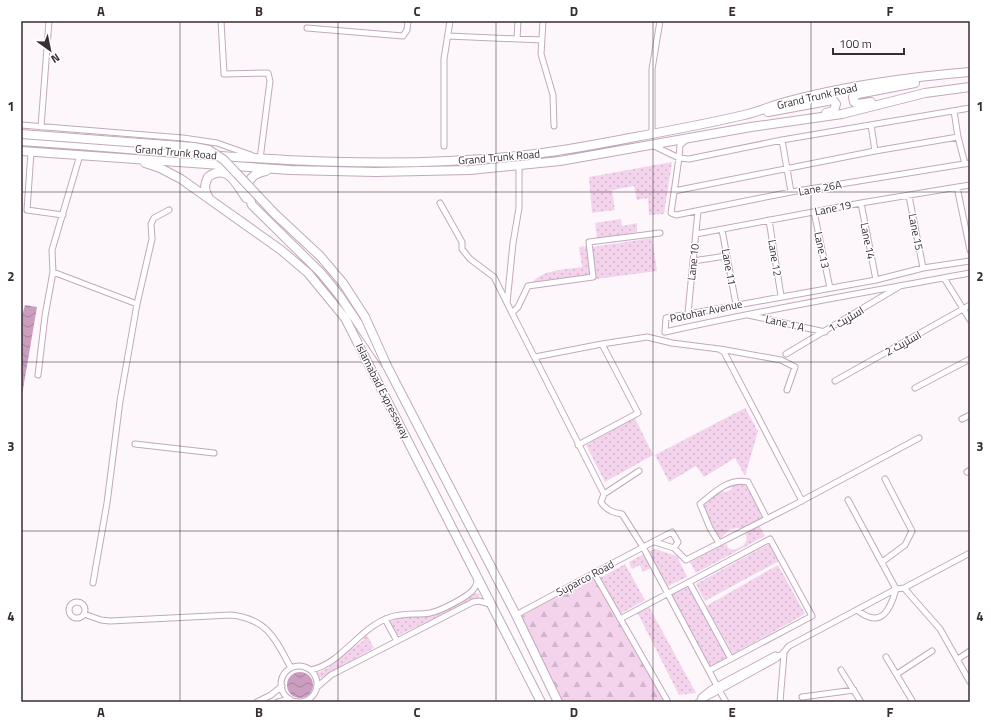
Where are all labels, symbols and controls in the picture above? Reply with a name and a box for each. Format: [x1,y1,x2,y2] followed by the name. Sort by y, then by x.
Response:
[97,1,105,21] text: A
[255,1,263,21] text: B
[413,1,421,21] text: C
[570,1,578,21] text: D
[728,1,736,21] text: E
[887,1,894,21] text: F
[30,30,70,70] north arrow
[833,30,904,56] scale bar
[839,34,872,53] text: 100 m
[48,50,63,67] text: N
[775,79,859,113] street label: Grand Trunk Road
[7,96,15,116] text: 1
[976,96,984,116] text: 1
[134,140,218,164] street label: Grand Trunk Road
[457,145,541,169] street label: Grand Trunk Road
[797,176,843,200] street label: Lane 26A
[813,197,853,219] street label: Lane 19
[905,212,927,252] street label: Lane 15
[857,221,879,261] street label: Lane 14
[810,230,834,270] street label: Lane 13
[764,238,786,278] street label: Lane 12
[683,243,703,281] street label: Lane 10
[718,247,740,287] street label: Lane 11
[7,266,15,286] text: 2
[976,266,984,286] text: 2
[668,295,744,327] street label: Potohar Avenue
[825,302,867,336] street label: اسٹریٹ 1
[764,311,807,335] street label: Lane 1 A
[882,327,924,359] street label: اسٹریٹ 2
[352,340,414,442] street label: Islamabad Expressway
[7,436,15,456] text: 3
[976,436,984,456] text: 3
[553,556,617,600] street label: Suparco Road
[7,606,15,626] text: 4
[976,606,984,626] text: 4
[97,702,105,722] text: A
[255,702,263,722] text: B
[413,702,421,722] text: C
[570,702,578,722] text: D
[728,702,736,722] text: E
[887,702,894,722] text: F

